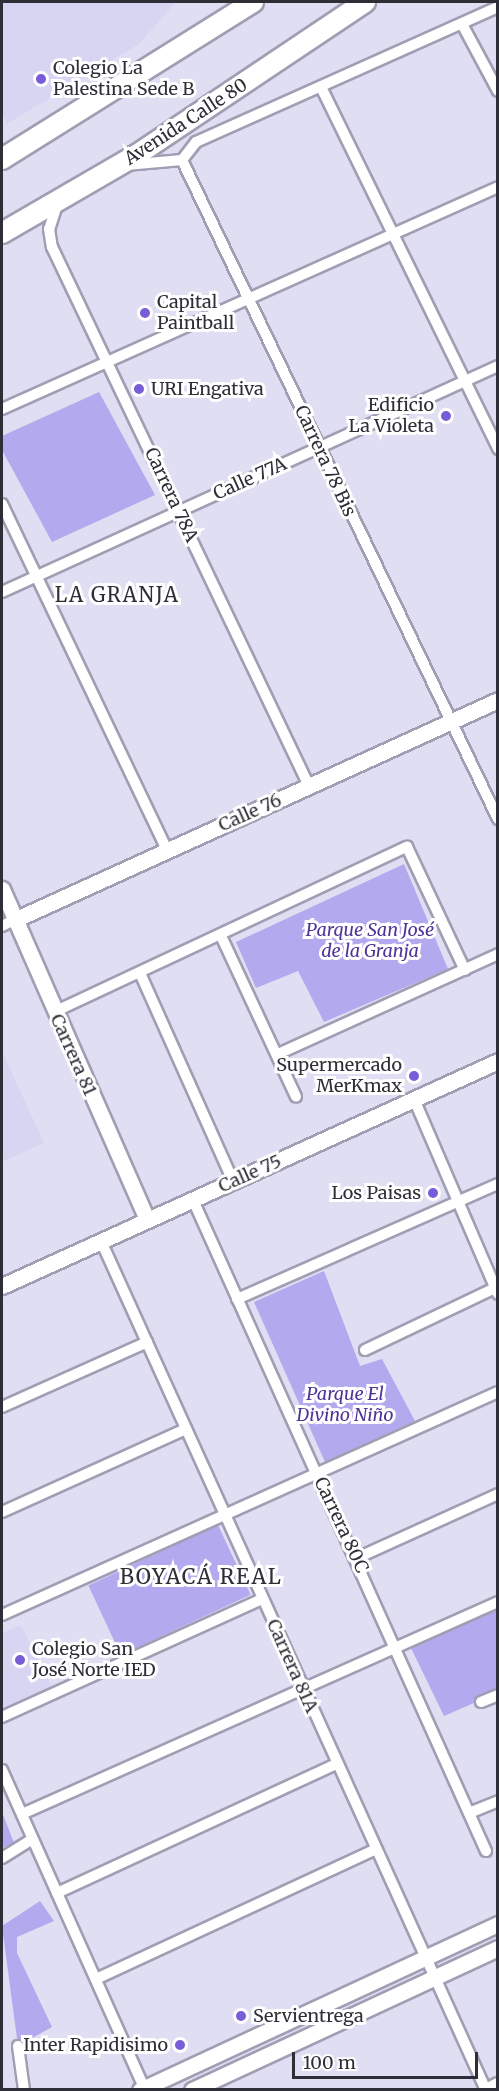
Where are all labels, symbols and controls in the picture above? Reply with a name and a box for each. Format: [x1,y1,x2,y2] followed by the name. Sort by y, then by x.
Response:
[53,58,194,100] place label: Colegio La Palestina Sede B
[34,72,48,86] marker: Colegio La Palestina Sede B
[120,74,252,170] street label: Avenida Calle 80
[157,292,234,334] place label: Capital Paintball
[138,306,152,320] marker: Capital Paintball
[151,378,264,400] place label: URI Engativa
[132,382,146,396] marker: URI Engativa
[349,395,434,438] place label: Edificio La Violeta
[290,402,360,520] street label: Carrera 78 Bis
[439,409,453,423] marker: Edificio La Violeta
[140,444,202,546] street label: Carrera 78A
[210,453,290,505] street label: Calle 77A
[55,582,179,606] district label: LA GRANJA
[215,790,285,836] street label: Calle 76
[306,920,434,962] park label: Parque San José de la Granja
[45,1011,101,1099] street label: Carrera 81
[276,1055,402,1098] place label: Supermercado MerKmax
[407,1069,421,1083] marker: Supermercado MerKmax
[215,1151,285,1197] street label: Calle 75
[331,1182,421,1204] place label: Los Paisas
[426,1186,440,1200] marker: Los Paisas
[297,1384,393,1426] park label: Parque El Divino Niño
[309,1474,373,1576] street label: Carrera 80C
[120,1564,282,1590] district label: BOYACÁ REAL
[262,1616,322,1716] street label: Carrera 81A
[32,1639,156,1682] place label: Colegio San José Norte IED
[13,1653,27,1667] marker: Colegio San José Norte IED
[253,2005,364,2027] place label: Servientrega
[234,2009,248,2023] marker: Servientrega
[23,2034,168,2056] place label: Inter Rapidisimo
[173,2038,187,2052] marker: Inter Rapidisimo
[295,2040,481,2078] scale bar
[303,2051,356,2074] text: 100 m

